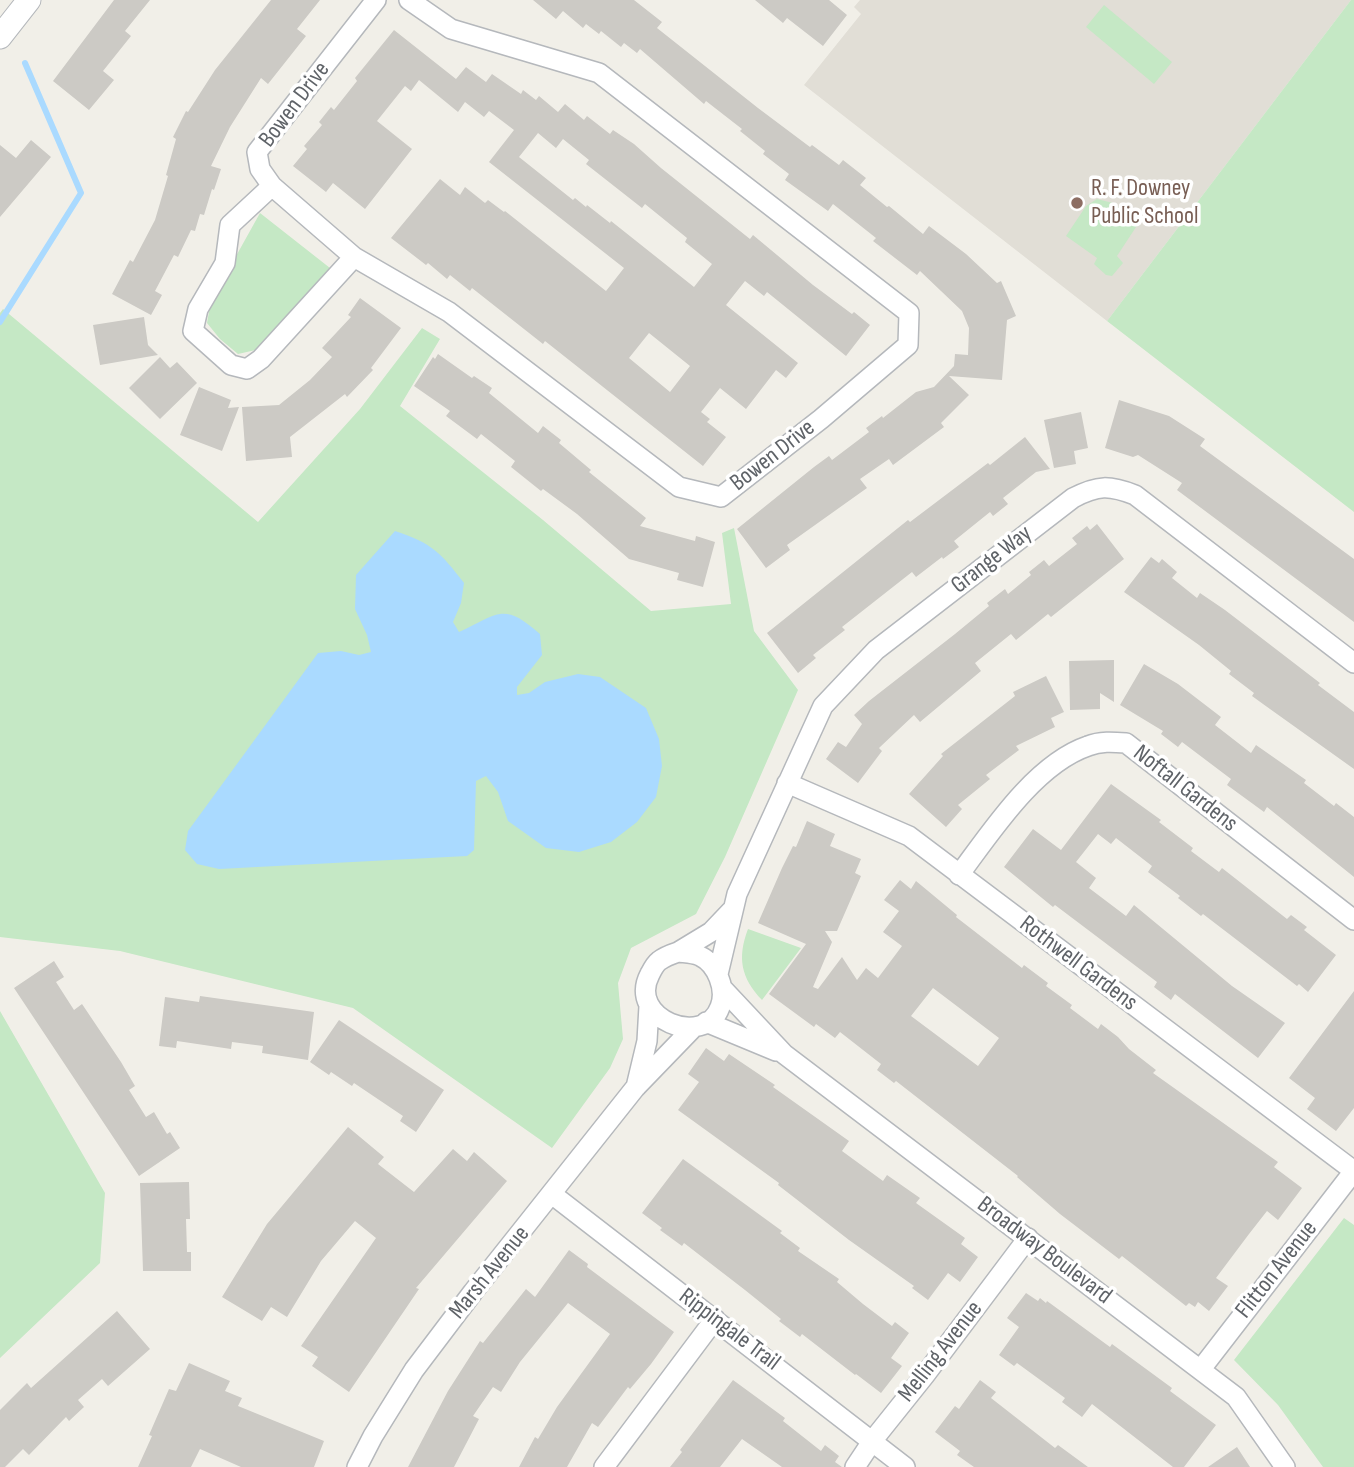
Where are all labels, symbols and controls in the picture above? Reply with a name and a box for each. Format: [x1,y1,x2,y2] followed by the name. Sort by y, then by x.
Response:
[254,57,336,153] street label: Bowen Drive
[1091,175,1198,231] place label: R. F. Downey Public School
[1069,195,1085,211] marker: R. F. Downey Public School
[725,414,821,498] street label: Bowen Drive
[946,520,1038,600] street label: Grange Way
[1127,739,1243,839] street label: Noftall Gardens
[1013,910,1143,1018] street label: Rothwell Gardens
[971,1191,1117,1311] street label: Broadway Boulevard
[1230,1216,1324,1324] street label: Flitton Avenue
[444,1221,536,1325] street label: Marsh Avenue
[673,1283,785,1377] street label: Rippingale Trail
[893,1296,989,1408] street label: Melling Avenue

